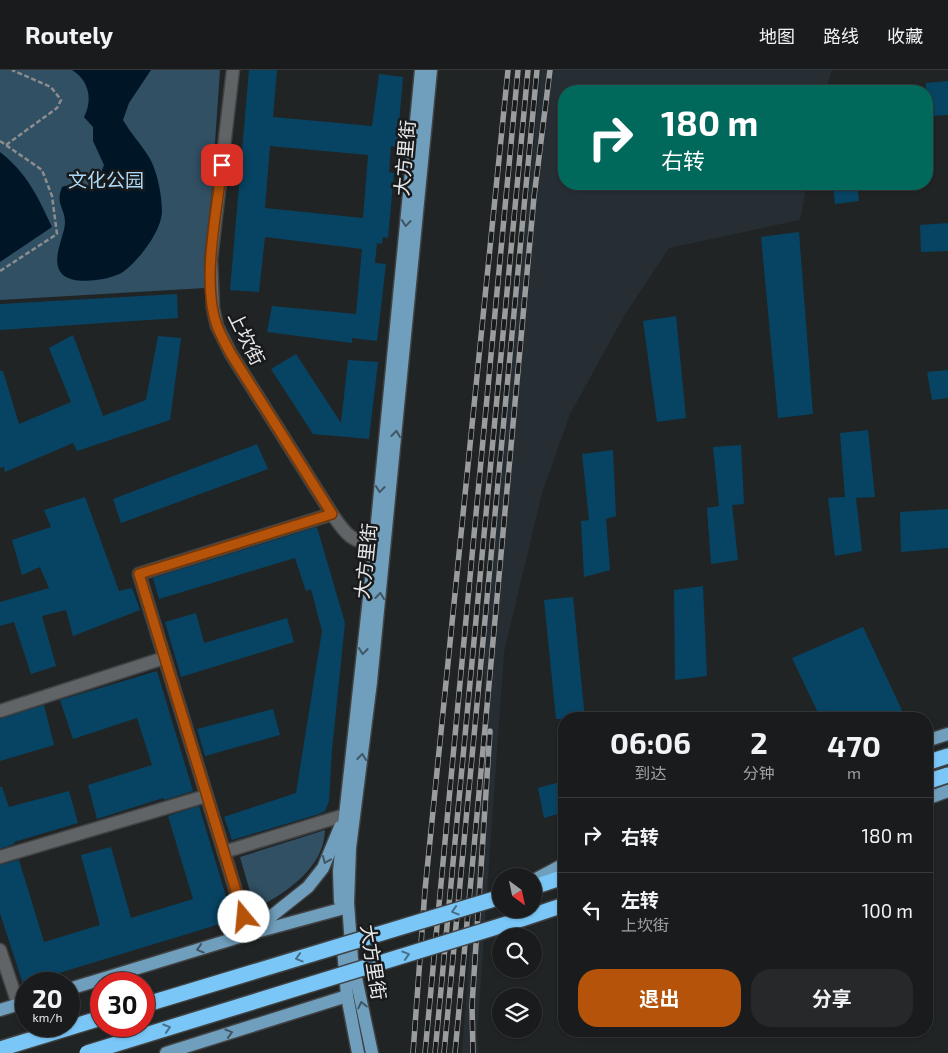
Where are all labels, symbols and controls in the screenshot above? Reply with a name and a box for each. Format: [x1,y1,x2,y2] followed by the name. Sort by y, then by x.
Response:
[25,20,113,49] text: Routely
[759,25,795,47] text: 地图
[823,25,859,47] text: 路线
[887,25,923,47] text: 收藏
[661,101,758,143] text: 180 m
[578,105,643,170] icon: right
[389,119,419,197] street label: 大方里街
[201,144,243,186] pin
[661,147,705,173] text: 右转
[208,151,236,179] icon: arrive
[68,168,144,191] park label: 文化公园
[401,219,412,227] one-way arrow
[224,307,270,369] street label: 上坎街
[390,430,401,438] one-way arrow
[375,486,386,494] one-way arrow
[350,522,380,600] street label: 大方里街
[374,592,385,600] one-way arrow
[358,647,369,655] one-way arrow
[610,724,691,760] text: 06:06
[750,724,768,760] text: 2
[827,727,881,763] text: 470
[356,753,366,762] one-way arrow
[635,763,667,782] text: 到达
[743,763,775,782] text: 分钟
[847,763,861,782] text: m
[578,821,606,849] icon: right
[862,824,913,847] text: 180 m
[621,825,659,848] text: 右转
[322,855,332,864] one-way arrow
[492,868,542,918] north arrow
[492,868,542,1038] map controls
[621,888,659,911] text: 左转
[217,890,269,942] position arrow
[578,896,606,924] icon: left
[862,899,913,922] text: 100 m
[451,905,459,915] one-way arrow
[621,915,669,934] text: 上坎街
[357,923,391,1001] street label: 大方里街
[492,928,542,978] button: search
[196,943,204,953] one-way arrow
[401,950,409,960] one-way arrow
[295,952,304,962] one-way arrow
[578,969,741,1027] button: 退出
[751,969,913,1027] button: 分享
[90,972,155,1037] speed limit sign: 30
[32,983,63,1013] text: 20
[492,988,542,1038] button: layers
[357,1001,367,1010] one-way arrow
[33,1010,62,1024] text: km/h
[162,1024,170,1034] one-way arrow
[225,1029,233,1039] one-way arrow

